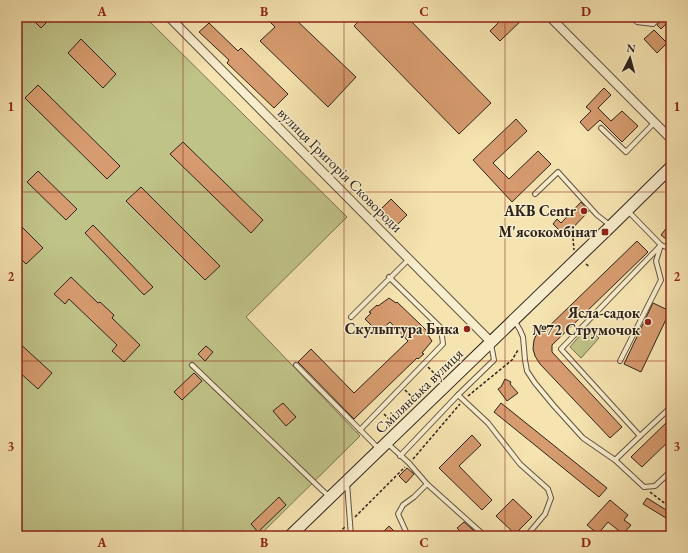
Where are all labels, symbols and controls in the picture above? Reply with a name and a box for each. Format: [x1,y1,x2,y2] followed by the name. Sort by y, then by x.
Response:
[96,3,107,20] text: A
[260,3,268,20] text: B
[419,3,429,20] text: C
[581,3,591,20] text: D
[610,38,650,78] north arrow
[626,41,636,55] text: N
[8,98,15,115] text: 1
[674,98,681,115] text: 1
[274,103,407,236] street label: вулиця Григорія Сковороди
[503,201,577,220] place label: AKB Centr
[579,206,589,216] marker: AKB Centr
[499,222,597,241] place label: М'ясокомбінат
[600,227,610,237] marker: М'ясокомбінат
[8,268,15,285] text: 2
[674,268,681,285] text: 2
[532,303,641,339] place label: Ясла-садок №72 Струмочок
[643,317,653,327] marker: Ясла-садок №72 Струмочок
[345,319,459,338] place label: Cкульптура Бика
[462,324,472,334] marker: Cкульптура Бика
[371,344,467,437] street label: Смілянська вулиця
[8,438,15,455] text: 3
[674,438,681,455] text: 3
[96,534,107,551] text: A
[260,534,268,551] text: B
[419,534,429,551] text: C
[581,534,591,551] text: D

